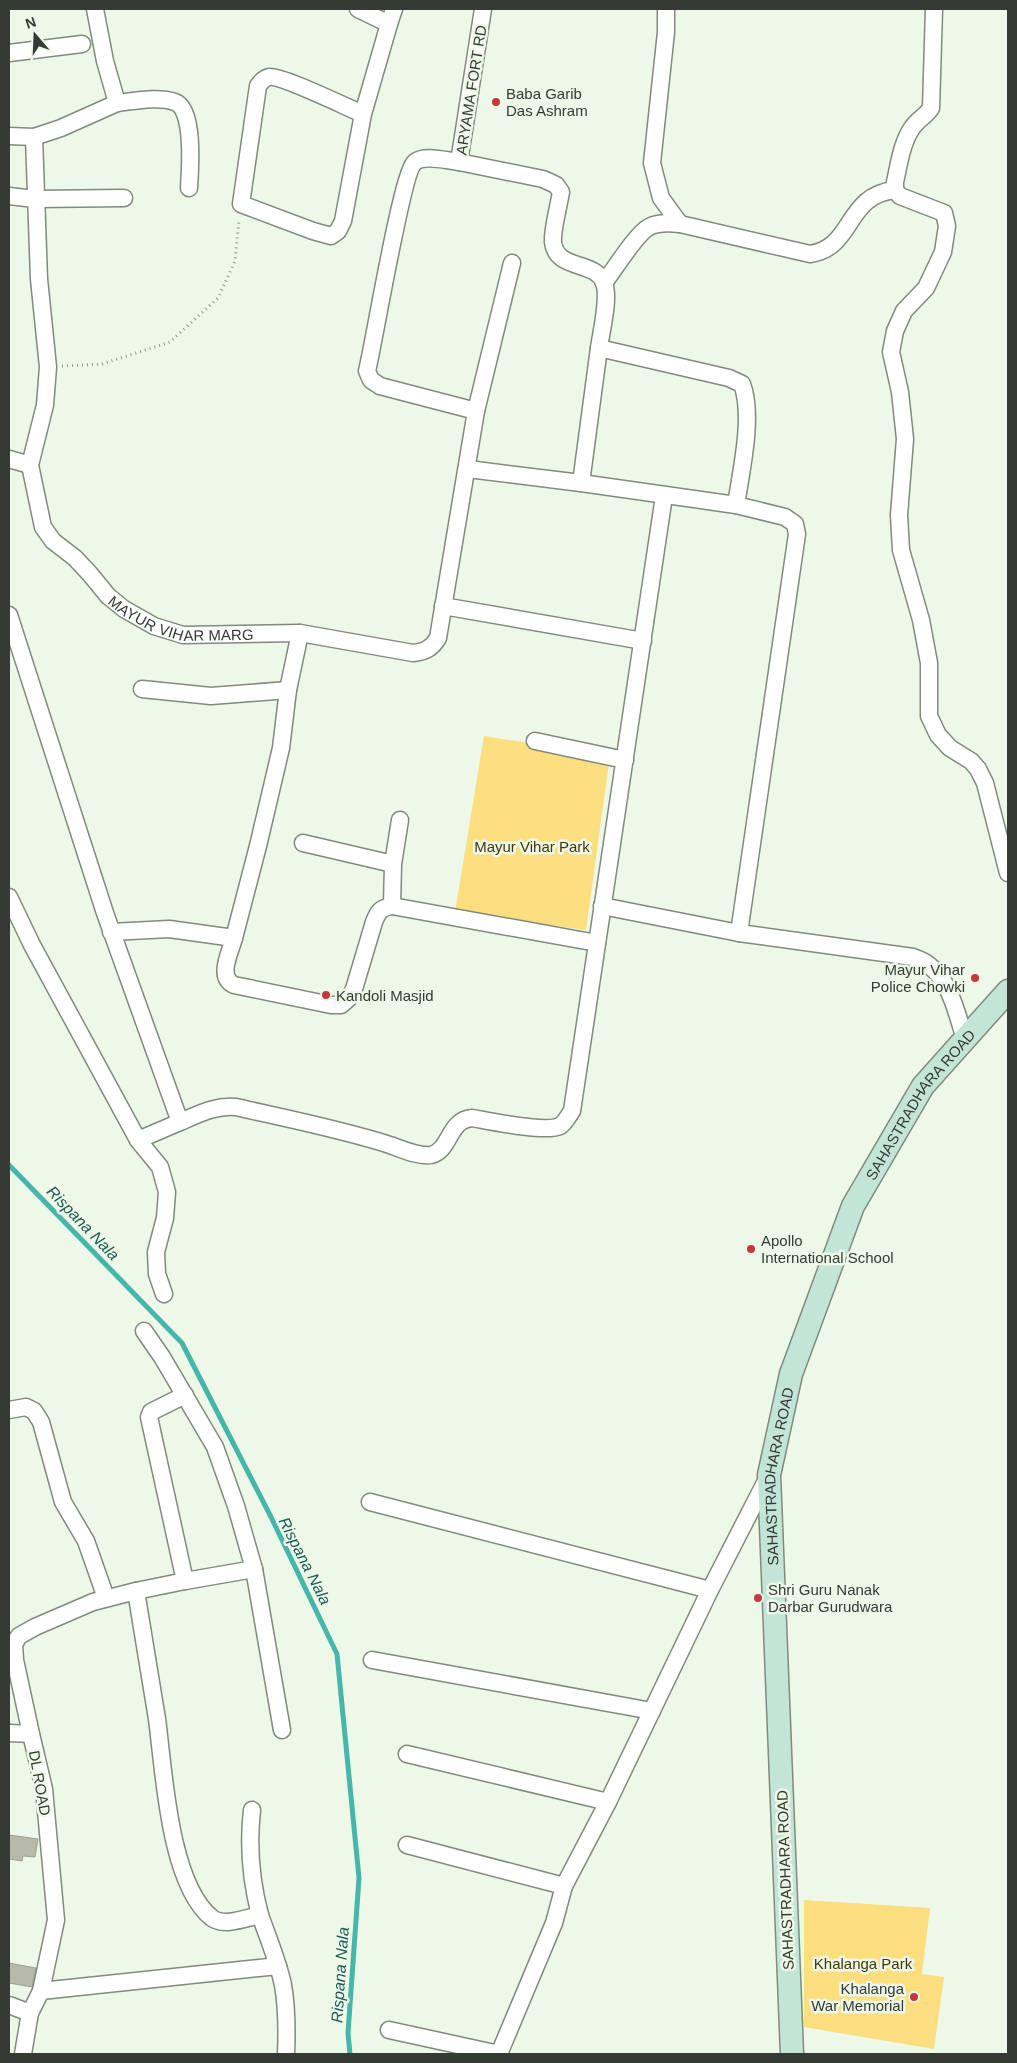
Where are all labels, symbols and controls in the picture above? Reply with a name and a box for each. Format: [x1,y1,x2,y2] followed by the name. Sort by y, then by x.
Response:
[10,10,60,60] north arrow
[23,13,38,32] text: N
[452,24,490,156] street label: ARYAMA FORT RD
[506,85,588,119] place label: Baba Garib Das Ashram
[490,96,502,108] marker: Baba Garib Das Ashram
[105,592,254,643] street label: MAYUR VIHAR MARG
[474,838,590,855] park label: Mayur Vihar Park
[871,961,965,995] place label: Mayur Vihar Police Chowki
[969,972,981,984] marker: Mayur Vihar Police Chowki
[336,987,434,1004] place label: Kandoli Masjid
[320,989,332,1001] marker: Kandoli Masjid
[862,1026,978,1183] street label: SAHASTRADHARA ROAD
[44,1183,123,1264] water label: Rispana Nala
[761,1232,894,1266] place label: Apollo International School
[745,1243,757,1255] marker: Apollo International School
[760,1385,796,1566] street label: SAHASTRADHARA ROAD
[276,1514,334,1608] water label: Rispana Nala
[768,1581,893,1615] place label: Shri Guru Nanak Darbar Gurudwara
[752,1592,764,1604] marker: Shri Guru Nanak Darbar Gurudwara
[26,1749,54,1817] street label: DL ROAD
[773,1790,797,1970] street label: SAHASTRADHARA ROAD
[328,1926,352,2024] water label: Rispana Nala
[814,1955,913,1972] park label: Khalanga Park
[811,1980,905,2014] place label: Khalanga War Memorial
[908,1991,920,2003] marker: Khalanga War Memorial

